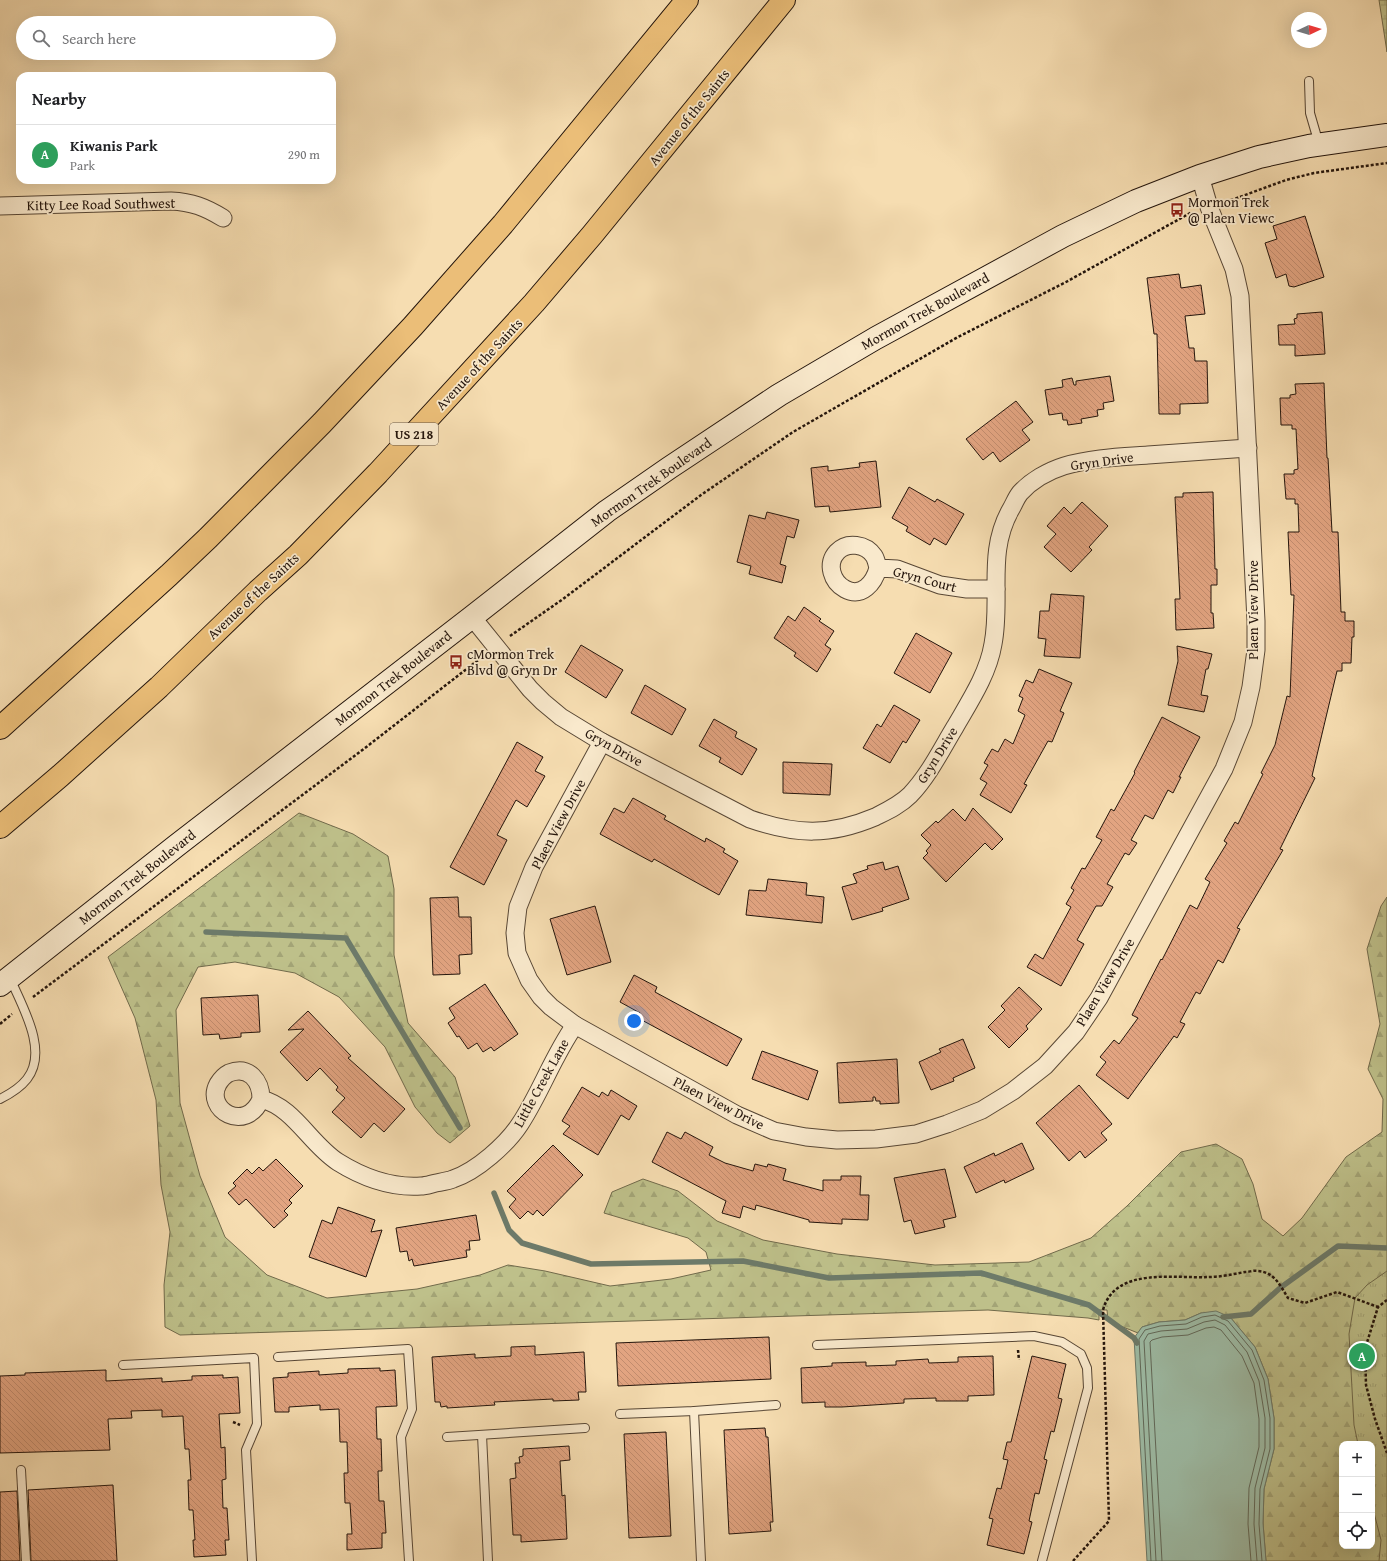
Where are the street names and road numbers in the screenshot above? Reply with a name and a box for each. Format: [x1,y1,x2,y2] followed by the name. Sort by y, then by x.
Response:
[644,64,734,170] street label: Avenue of the Saints
[27,193,176,215] street label: Kitty Lee Road Southwest
[857,267,993,355] street label: Mormon Trek Boulevard
[431,314,527,414] street label: Avenue of the Saints
[390,423,438,445] road number: US 218
[586,432,716,531] street label: Mormon Trek Boulevard
[1069,447,1135,475] street label: Gryn Drive
[203,548,303,644] street label: Avenue of the Saints
[1243,560,1263,660] street label: Plaen View Drive
[891,561,959,597] street label: Gryn Court
[330,626,456,730] street label: Mormon Trek Boulevard
[912,722,962,787] street label: Gryn Drive
[581,723,647,771] street label: Gryn Drive
[526,775,590,873] street label: Plaen View Drive
[74,825,200,929] street label: Mormon Trek Boulevard
[1071,934,1139,1030] street label: Plaen View Drive
[508,1035,574,1131] street label: Little Creek Lane
[670,1071,768,1135] street label: Plaen View Drive

